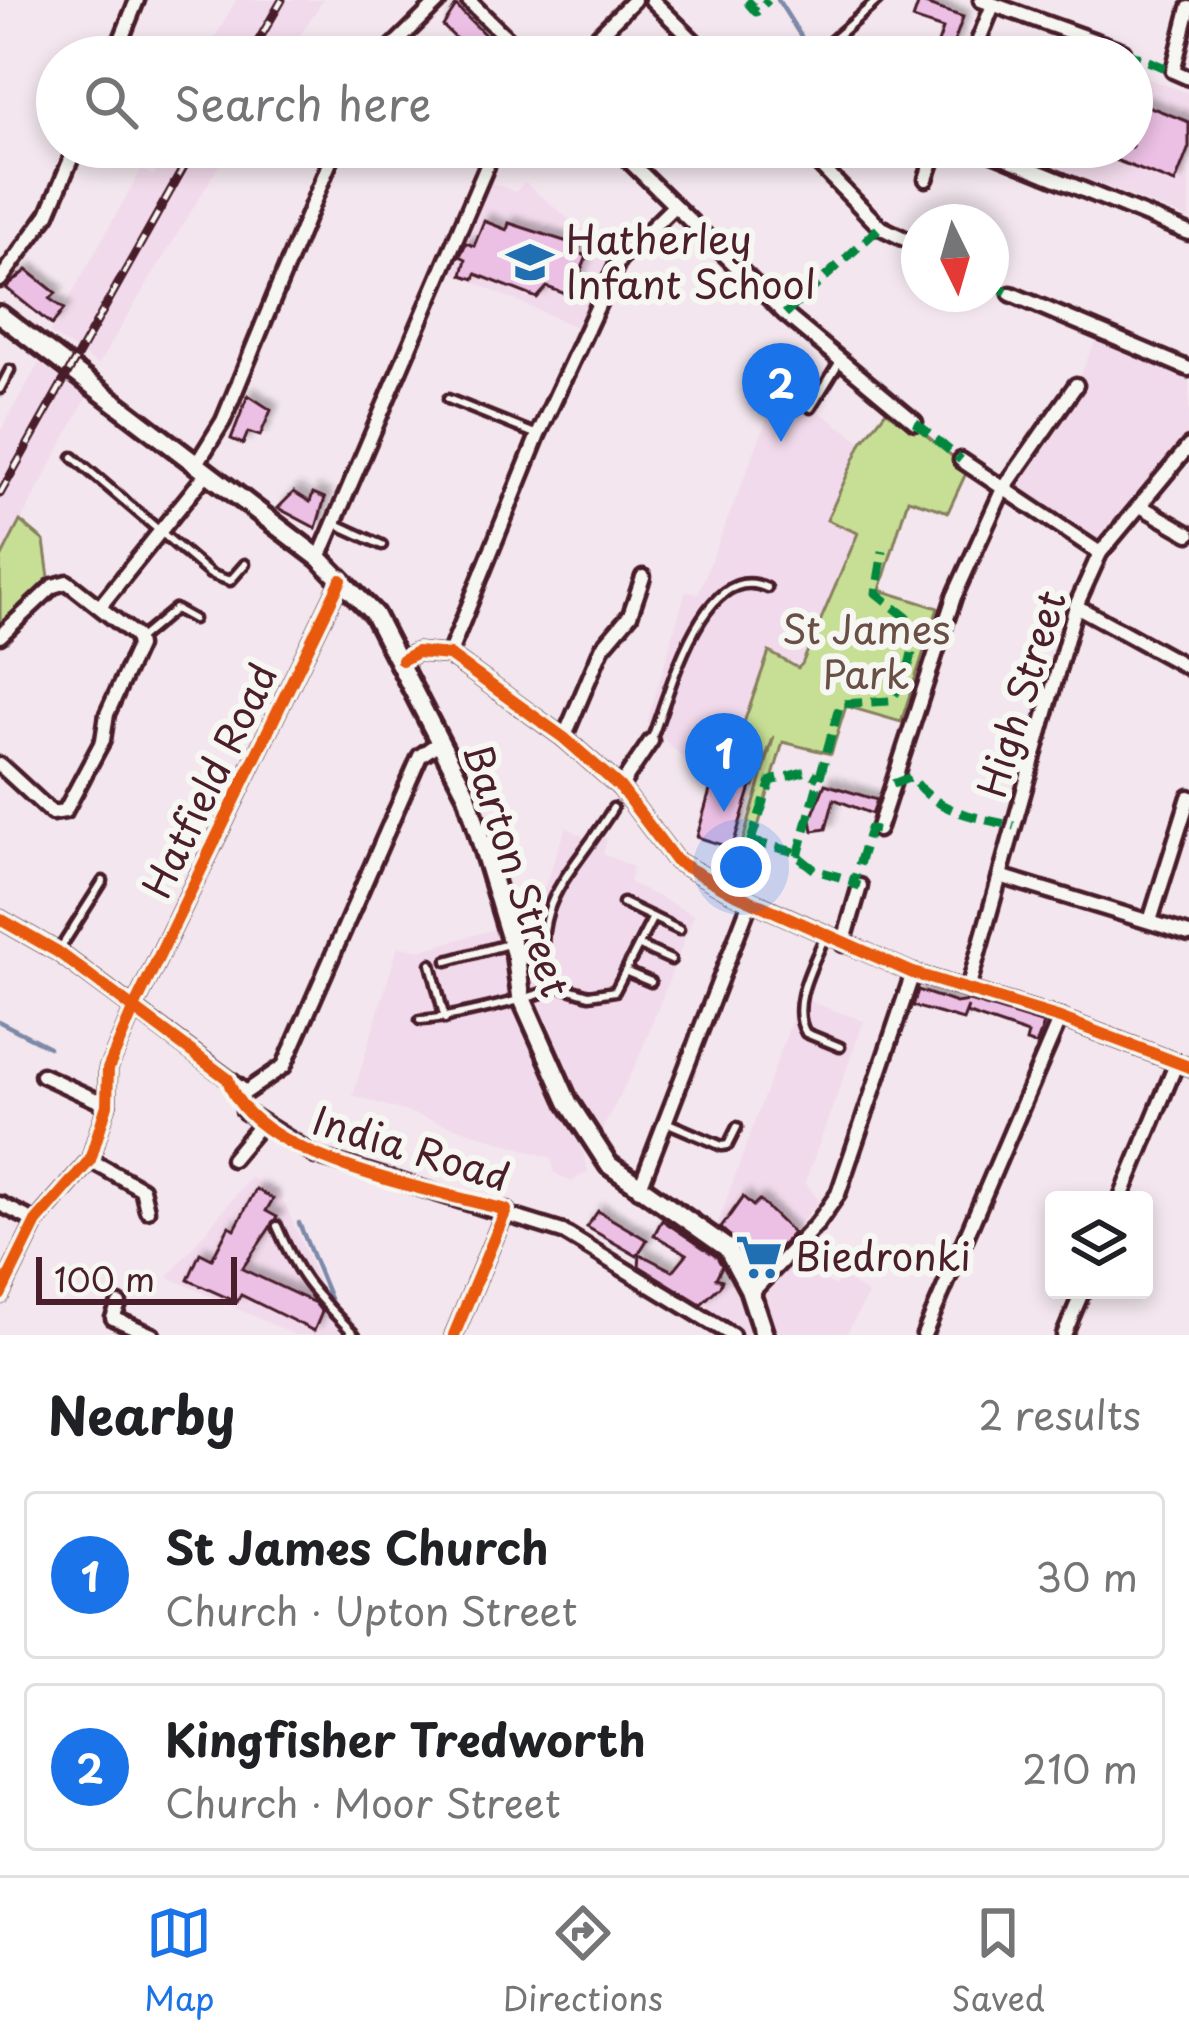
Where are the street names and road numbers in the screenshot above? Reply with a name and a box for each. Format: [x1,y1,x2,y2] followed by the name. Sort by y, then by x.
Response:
[960,583,1079,804] street label: High Street
[126,653,290,907] street label: Hatfield Road
[450,735,587,1004] street label: Barton Street
[306,1089,517,1205] street label: India Road

